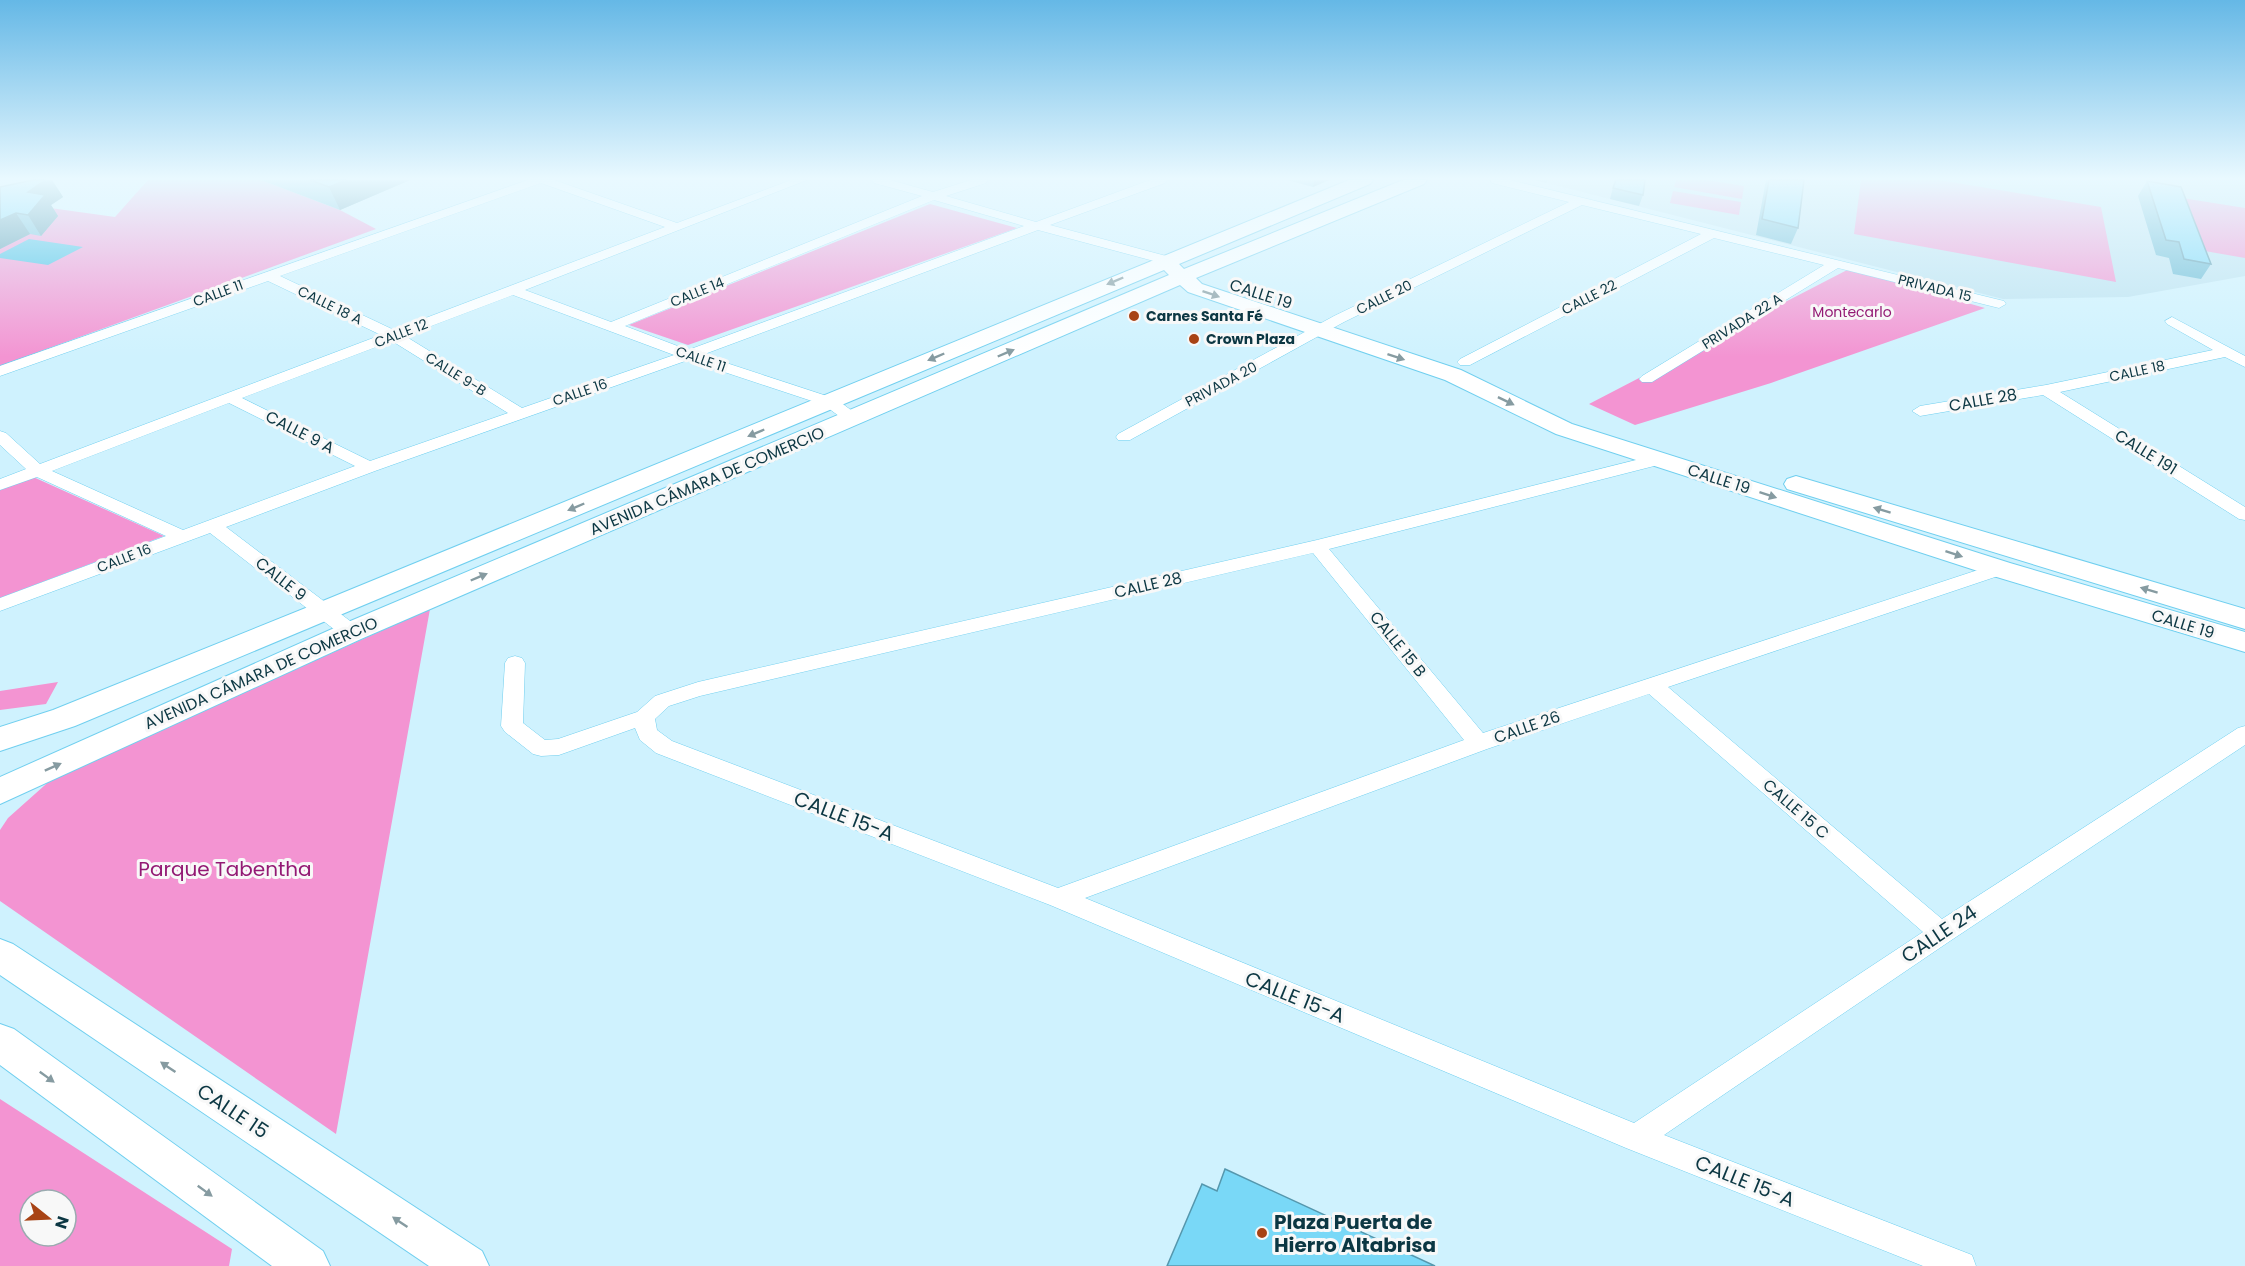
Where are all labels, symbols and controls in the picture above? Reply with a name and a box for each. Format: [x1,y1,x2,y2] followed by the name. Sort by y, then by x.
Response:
[1896,269,1974,307] street label: PRIVADA 15
[667,272,727,312] street label: CALLE 14
[1227,273,1295,315] street label: CALLE 19
[190,275,246,311] street label: CALLE 11
[1353,275,1415,319] street label: CALLE 20
[1558,275,1620,319] street label: CALLE 22
[1106,277,1124,287] one-way arrow
[294,281,366,329] street label: CALLE 18 A
[1698,288,1786,354] street label: PRIVADA 22 A
[1202,290,1220,300] one-way arrow
[1812,302,1892,322] park label: Montecarlo
[1146,306,1263,326] place label: Carnes Santa Fé
[1127,309,1141,323] marker: Carnes Santa Fé
[371,314,431,352] street label: CALLE 12
[1206,329,1295,349] place label: Crown Plaza
[1187,332,1201,346] marker: Crown Plaza
[673,341,729,377] street label: CALLE 11
[422,347,490,401] street label: CALLE 9-B
[998,348,1016,358] one-way arrow
[926,352,944,362] one-way arrow
[1387,353,1405,362] one-way arrow
[2107,355,2167,387] street label: CALLE 18
[1181,357,1261,411] street label: PRIVADA 20
[550,373,610,411] street label: CALLE 16
[1947,383,2019,417] street label: CALLE 28
[1497,396,1514,406] one-way arrow
[262,405,339,459] street label: CALLE 9 A
[586,421,828,541] street label: AVENIDA CÁMARA DE COMERCIO
[2110,424,2182,480] street label: CALLE 191
[746,428,764,438] one-way arrow
[1685,458,1753,500] street label: CALLE 19
[1759,491,1777,500] one-way arrow
[566,502,584,512] one-way arrow
[1873,504,1891,514] one-way arrow
[94,538,154,577] street label: CALLE 16
[1945,550,1963,559] one-way arrow
[250,552,312,606] street label: CALLE 9
[1112,566,1184,604] street label: CALLE 28
[471,572,489,582] one-way arrow
[2140,585,2158,594] one-way arrow
[2149,604,2217,644] street label: CALLE 19
[1364,606,1432,682] street label: CALLE 15 B
[141,611,381,735] street label: AVENIDA CÁMARA DE COMERCIO
[1491,705,1563,749] street label: CALLE 26
[45,762,62,771] one-way arrow
[1758,774,1834,844] street label: CALLE 15 C
[790,784,898,848] street label: CALLE 15-A
[138,855,312,883] park label: Parque Tabentha
[1896,898,1982,970] street label: CALLE 24
[1241,964,1349,1030] street label: CALLE 15-A
[160,1062,176,1073] one-way arrow
[40,1070,55,1082] one-way arrow
[192,1077,274,1145] street label: CALLE 15
[1691,1148,1799,1214] street label: CALLE 15-A
[197,1185,213,1197] one-way arrow
[18,1188,78,1248] north arrow
[1274,1208,1436,1259] place label: Plaza Puerta de Hierro Altabrisa
[49,1213,75,1232] text: N
[392,1217,408,1228] one-way arrow
[1255,1226,1269,1240] marker: Plaza Puerta de Hierro Altabrisa

